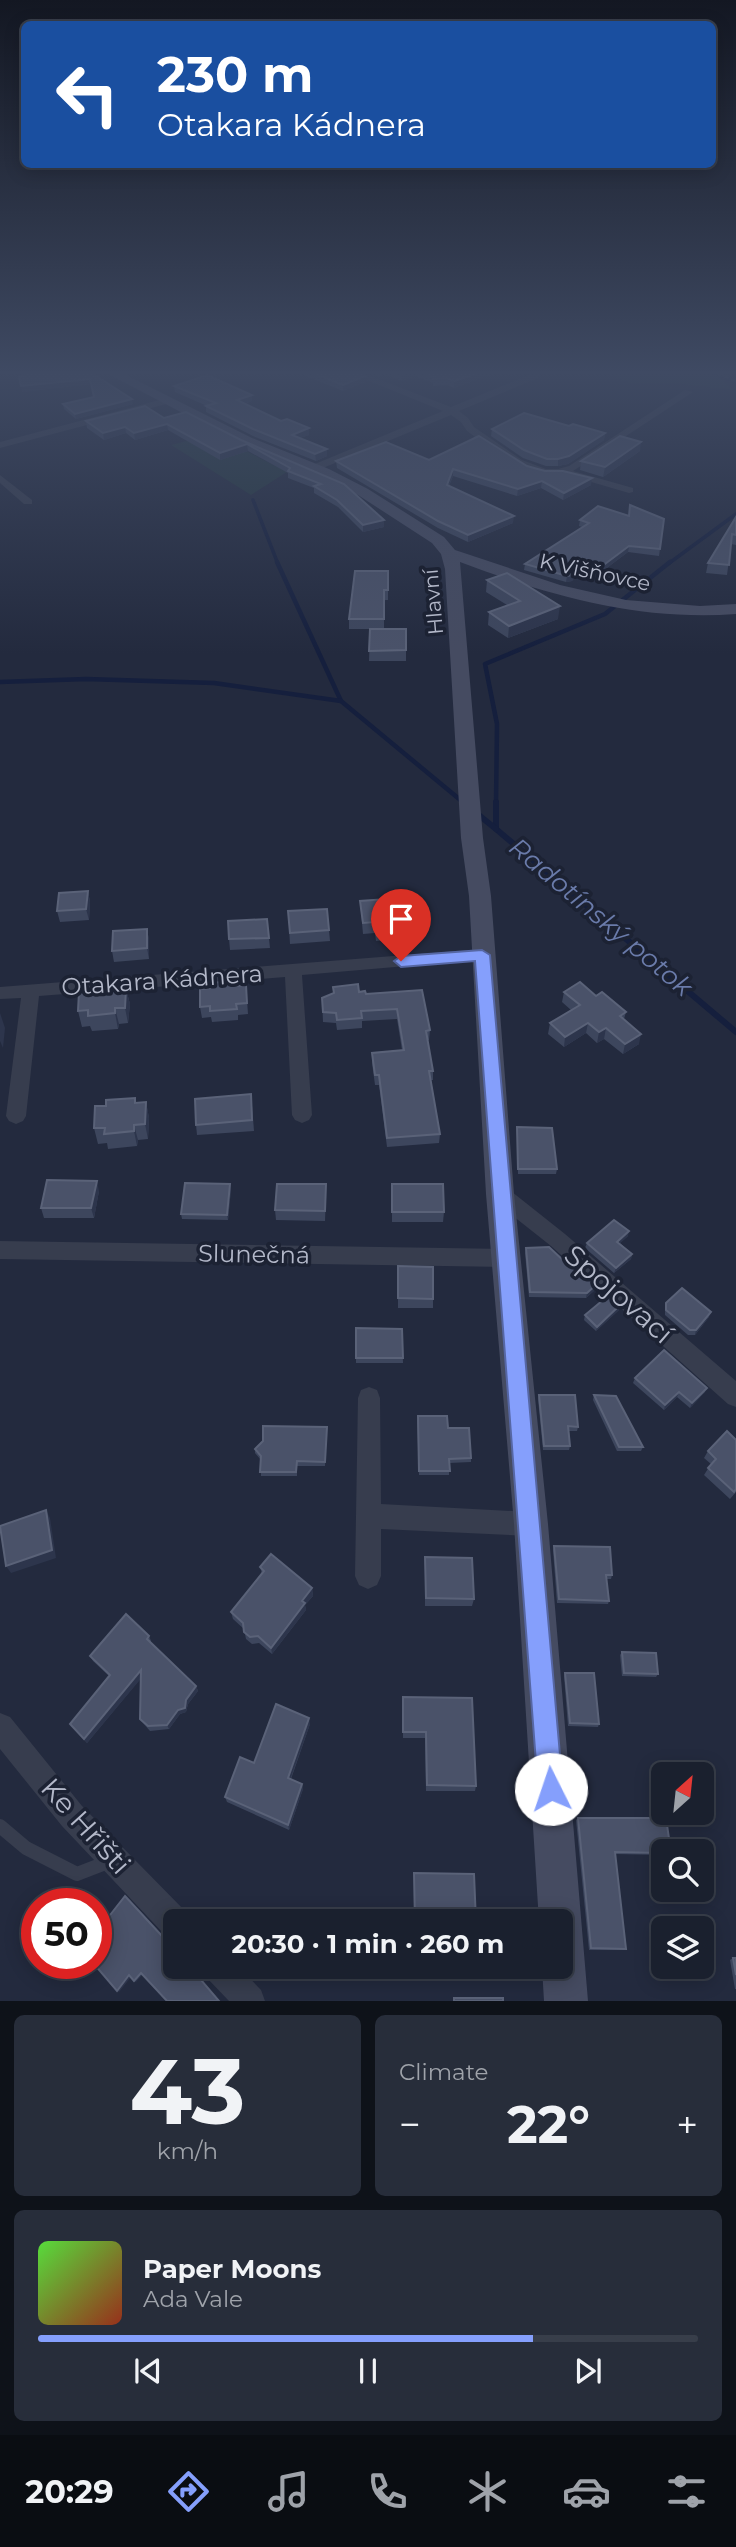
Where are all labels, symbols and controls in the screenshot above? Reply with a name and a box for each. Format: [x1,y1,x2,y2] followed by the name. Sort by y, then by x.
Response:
[157,45,313,104] text: 230 m
[42,49,133,140] icon: left
[157,105,426,144] text: Otakara Kádnera
[537,548,653,596] street label: K Višňovce
[418,567,448,636] street label: Hlavní
[503,831,700,1004] water label: Radotínský potok
[371,889,431,961] pin
[382,900,420,938] icon: arrive
[60,958,264,1002] street label: Otakara Kádnera
[558,1238,681,1351] street label: Spojovací
[198,1239,310,1269] street label: Slunečná
[514,1752,588,1826] position arrow
[651,1762,714,1825] north arrow
[651,1762,714,1979] map controls
[34,1771,138,1881] street label: Ke Hřišti
[651,1839,714,1902] button: search
[21,1888,112,1979] speed limit sign: 50
[651,1916,714,1979] button: layers
[232,1928,504,1960] text: 20:30 · 1 min · 260 m
[130,2036,245,2147] text: 43
[399,2058,488,2086] text: Climate
[507,2093,590,2156] text: 22°
[399,2101,421,2148] text: −
[676,2101,698,2148] text: +
[157,2137,218,2165] text: km/h
[143,2253,321,2285] text: Paper Moons
[143,2285,243,2313] text: Ada Vale
[129,2352,167,2390] icon: previous
[349,2352,387,2390] icon: pause
[569,2352,607,2390] icon: next
[164,2467,213,2516] icon: directions
[264,2467,313,2516] icon: music
[363,2467,412,2516] icon: phone
[463,2467,512,2516] icon: climate
[562,2467,611,2516] icon: car
[662,2467,711,2516] icon: filters
[25,2472,114,2511] text: 20:29

